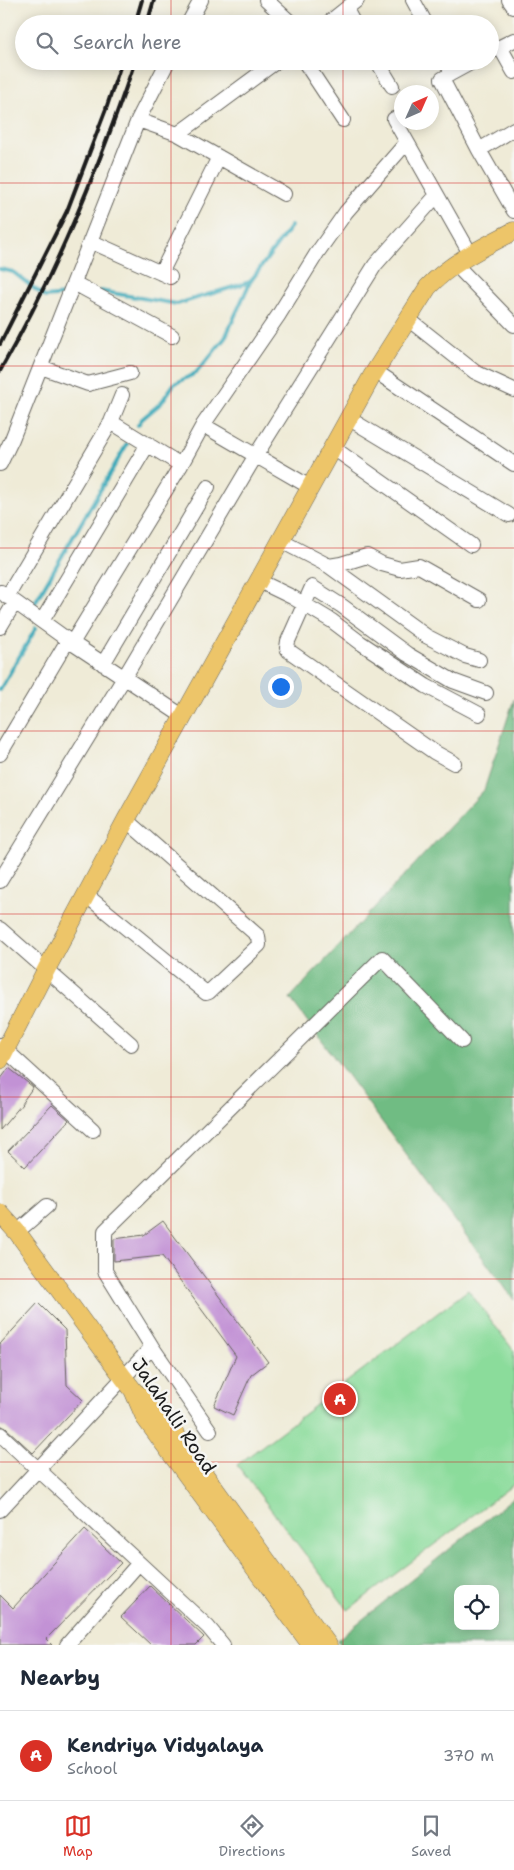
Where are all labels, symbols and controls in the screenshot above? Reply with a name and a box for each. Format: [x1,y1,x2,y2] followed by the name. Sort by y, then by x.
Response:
[15,15,499,70] search box
[33,29,61,57] icon: search
[73,30,182,55] text: Search here
[394,85,439,130] north arrow
[268,674,294,700] your location
[126,1353,222,1479] street label: Jalahalli Road
[324,1380,356,1418] pin: A
[454,1585,499,1630] map controls
[454,1585,499,1630] button: locate
[20,1664,100,1692] text: Nearby
[67,1733,263,1758] text: Kendriya Vidyalaya
[30,1745,42,1766] text: A
[443,1745,494,1766] text: 370 m
[67,1758,117,1779] text: School
[63,1812,93,1860] tab: Map
[219,1812,285,1860] tab: Directions
[411,1812,451,1860] tab: Saved

